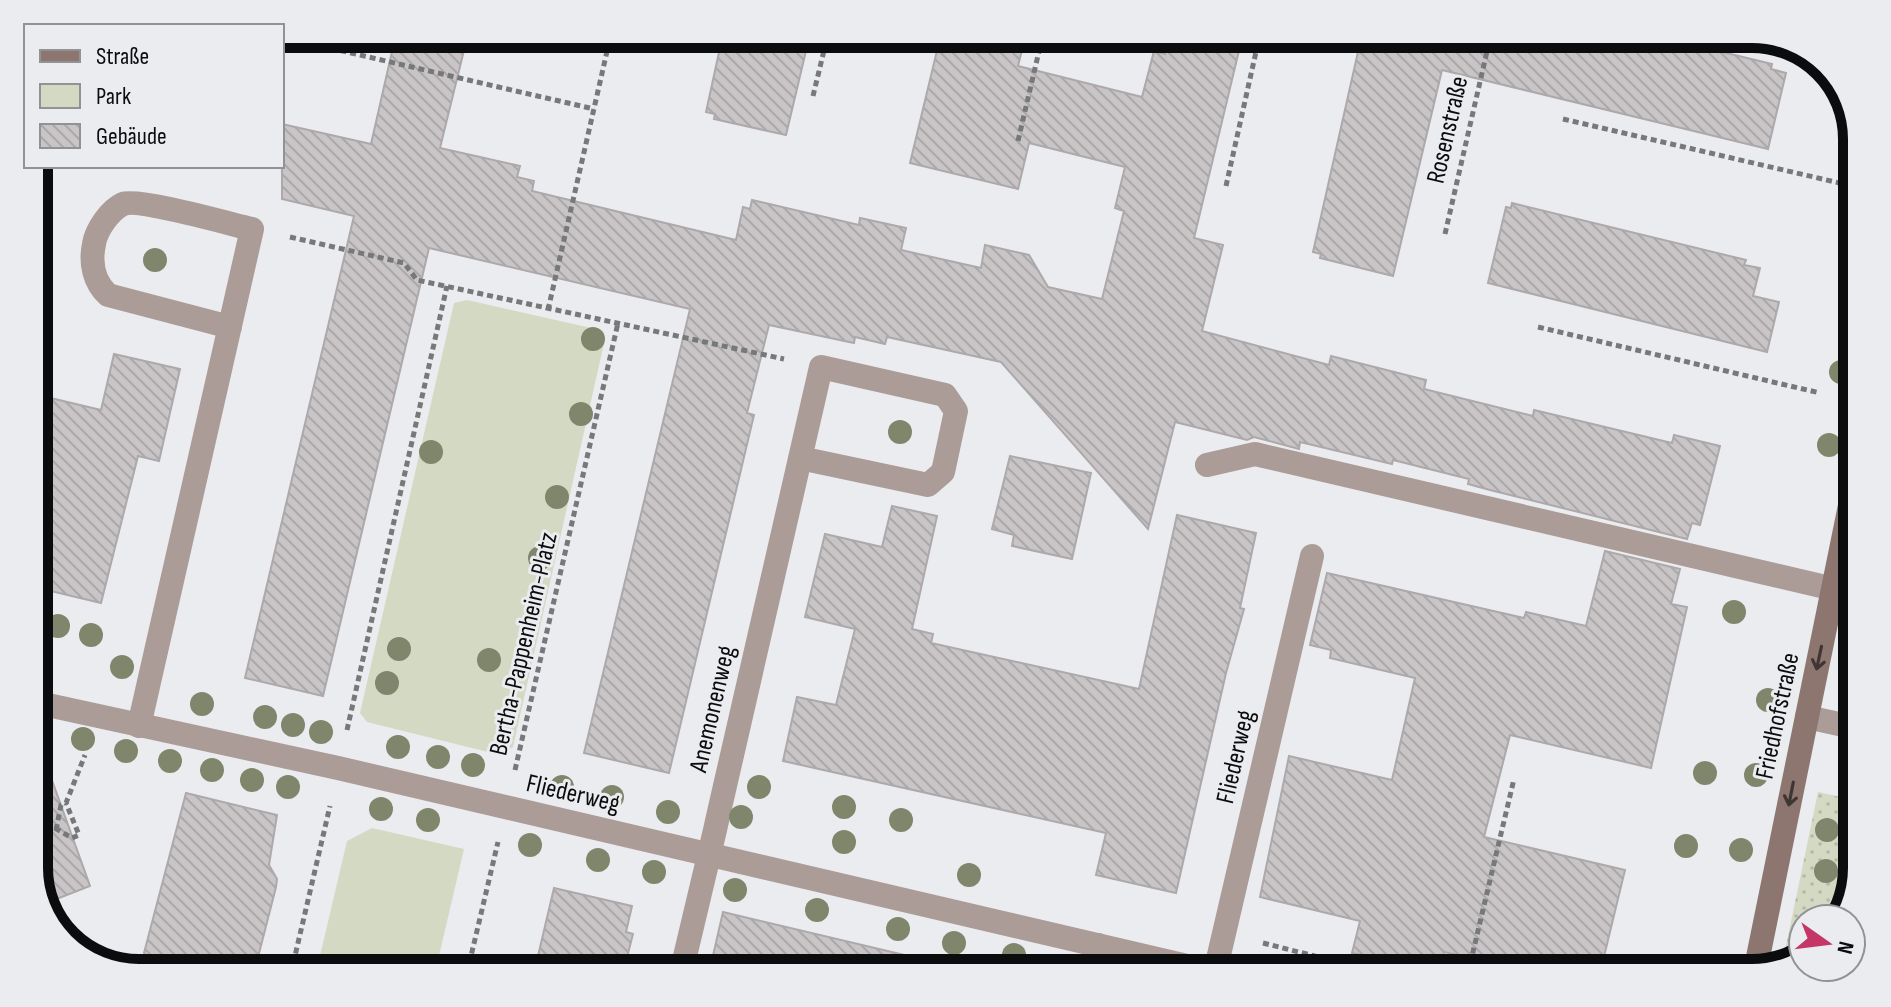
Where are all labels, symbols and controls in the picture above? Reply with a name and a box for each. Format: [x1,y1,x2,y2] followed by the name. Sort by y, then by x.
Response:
[24,24,284,168] legend
[96,42,149,71] text: Straße
[1421,73,1475,187] street label: Rosenstraße
[96,82,131,111] text: Park
[96,122,167,151] text: Gebäude
[483,529,565,759] street label: Bertha-Pappenheim-Platz
[683,643,743,776] street label: Anemonenweg
[1811,644,1826,670] one-way arrow
[1749,650,1807,782] street label: Friedhofstraße
[1210,707,1262,807] street label: Fliederweg
[523,768,623,820] street label: Fliederweg
[1783,780,1798,806] one-way arrow
[1787,903,1867,983] north arrow
[1830,939,1859,956] text: N

